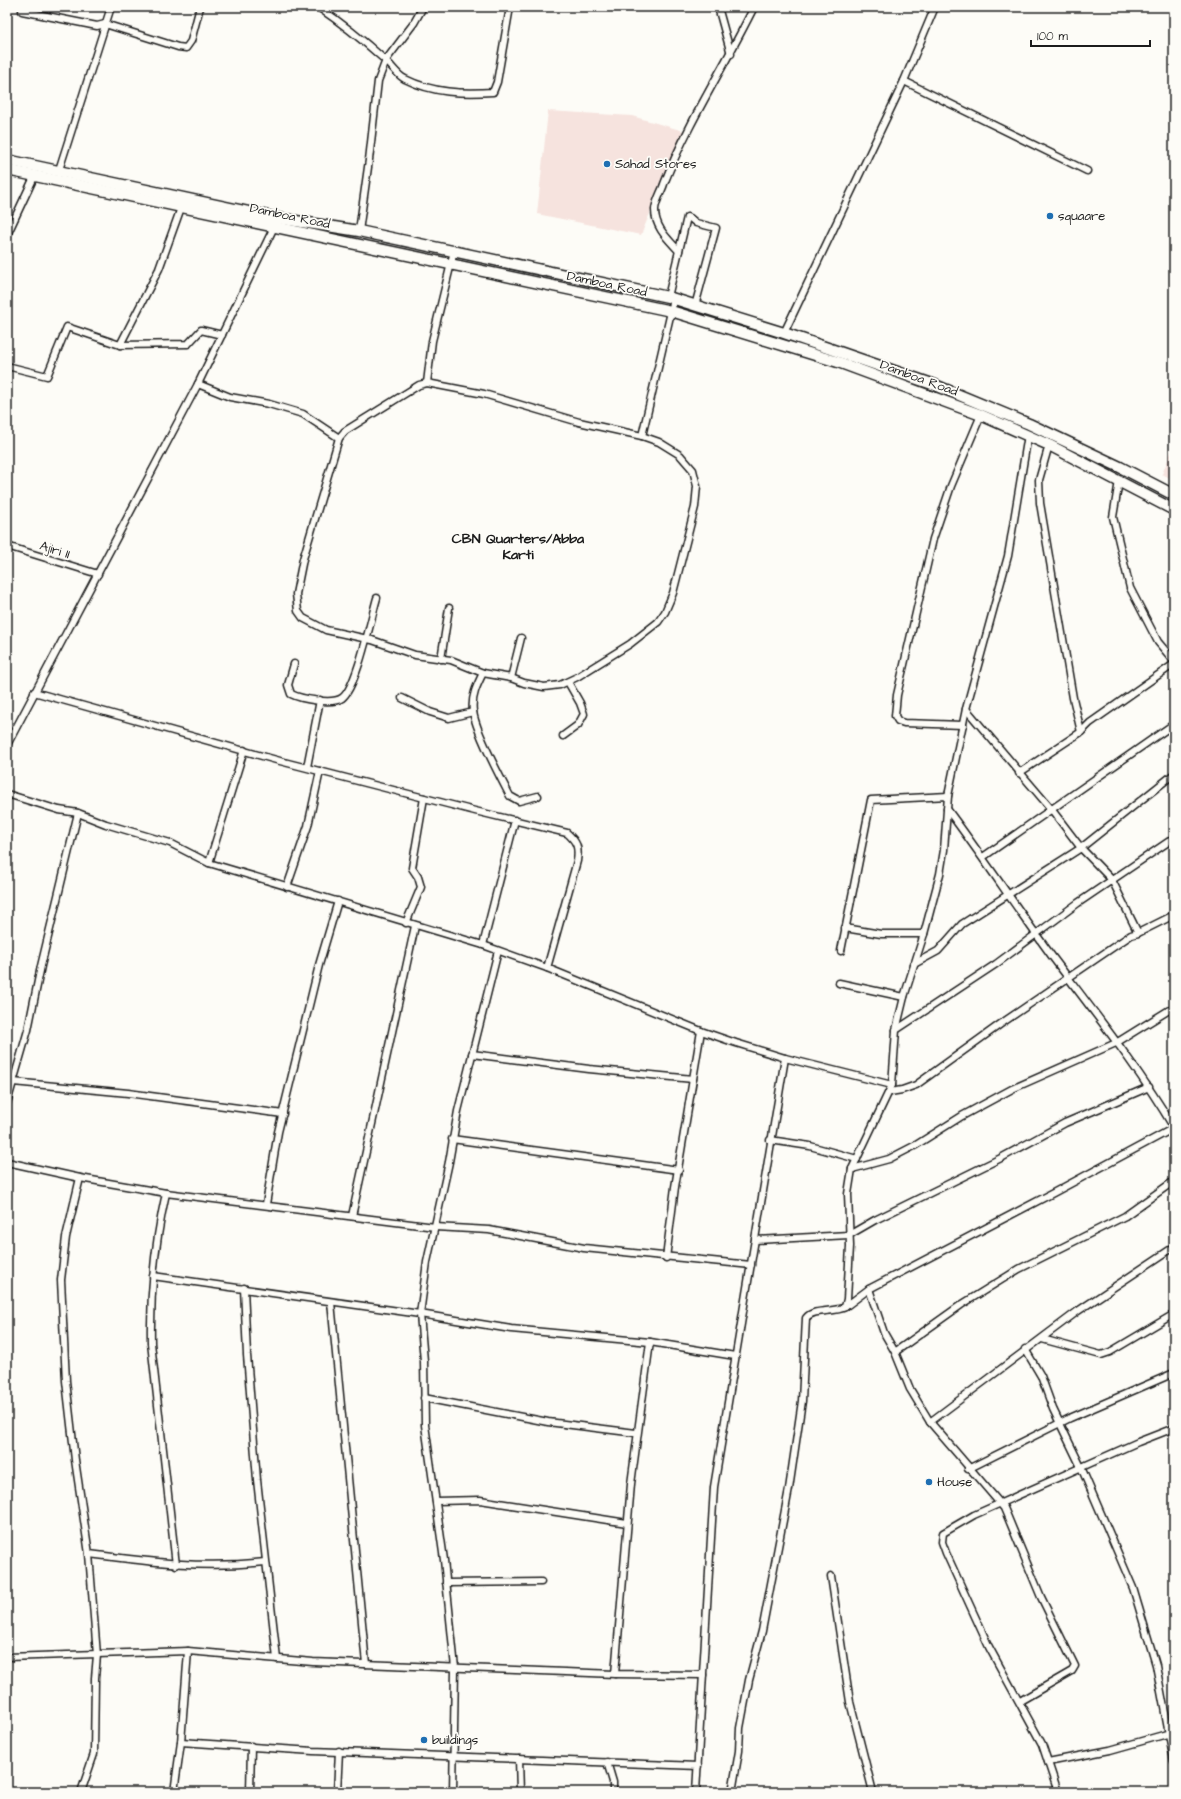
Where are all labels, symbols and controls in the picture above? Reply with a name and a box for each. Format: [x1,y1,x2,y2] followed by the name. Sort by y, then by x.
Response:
[1031,22,1150,48] scale bar
[1037,28,1068,45] text: 100 m
[615,155,697,173] place label: Sahad Stores
[602,159,612,169] marker: Sahad Stores
[248,199,332,233] street label: Damboa Road
[1058,207,1105,225] place label: squaare
[1045,211,1055,221] marker: squaare
[565,267,649,301] street label: Damboa Road
[878,356,961,401] street label: Damboa Road
[452,529,585,565] district label: CBN Quarters/Abba Karti
[38,537,72,563] street label: Ajiri II
[937,1473,972,1491] place label: House
[924,1477,934,1487] marker: House
[432,1731,479,1750] place label: buildings
[419,1735,429,1745] marker: buildings

